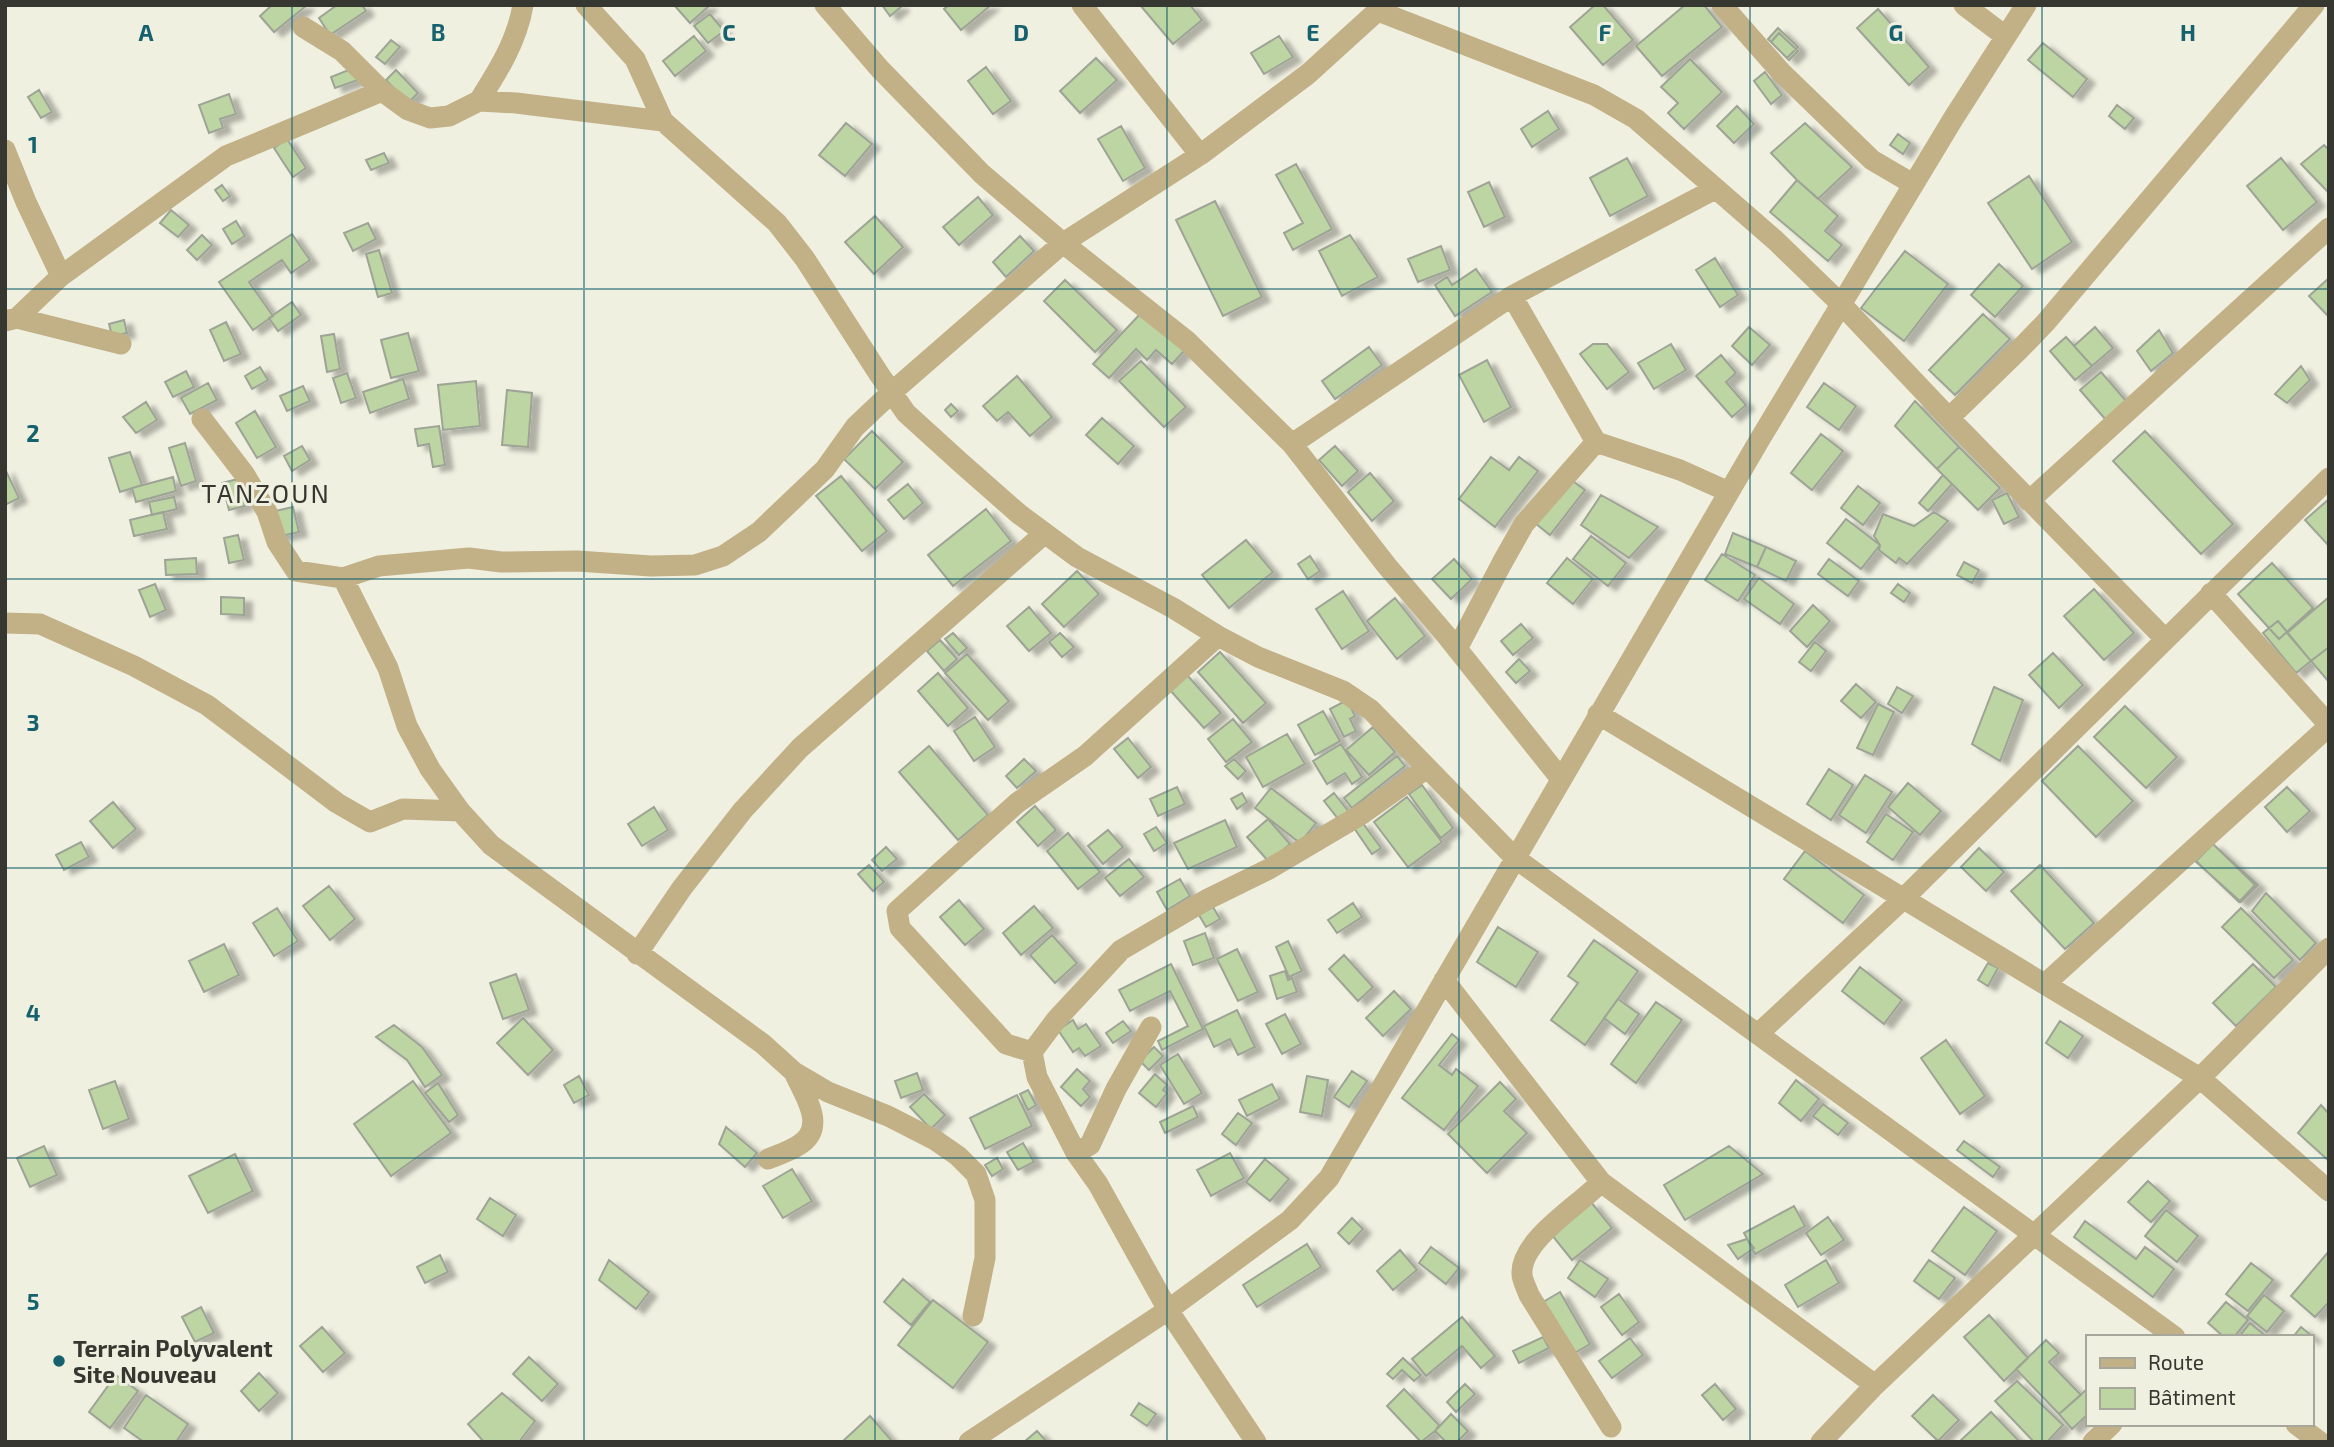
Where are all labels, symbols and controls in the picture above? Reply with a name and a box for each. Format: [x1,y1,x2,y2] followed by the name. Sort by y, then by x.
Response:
[138,18,154,46] text: A
[431,18,445,46] text: B
[722,18,736,46] text: C
[1013,18,1029,46] text: D
[1306,18,1320,46] text: E
[1599,18,1612,46] text: F
[1889,18,1903,46] text: G
[2180,18,2196,46] text: H
[28,130,38,158] text: 1
[26,419,40,447] text: 2
[201,477,331,508] district label: TANZOUN
[26,708,40,736] text: 3
[26,998,40,1026] text: 4
[27,1287,39,1315] text: 5
[73,1334,273,1388] place label: Terrain Polyvalent Site Nouveau
[2086,1335,2313,1426] legend
[2148,1349,2204,1374] text: Route
[51,1353,67,1369] marker: Terrain Polyvalent Site Nouveau
[2148,1384,2236,1409] text: Bâtiment

